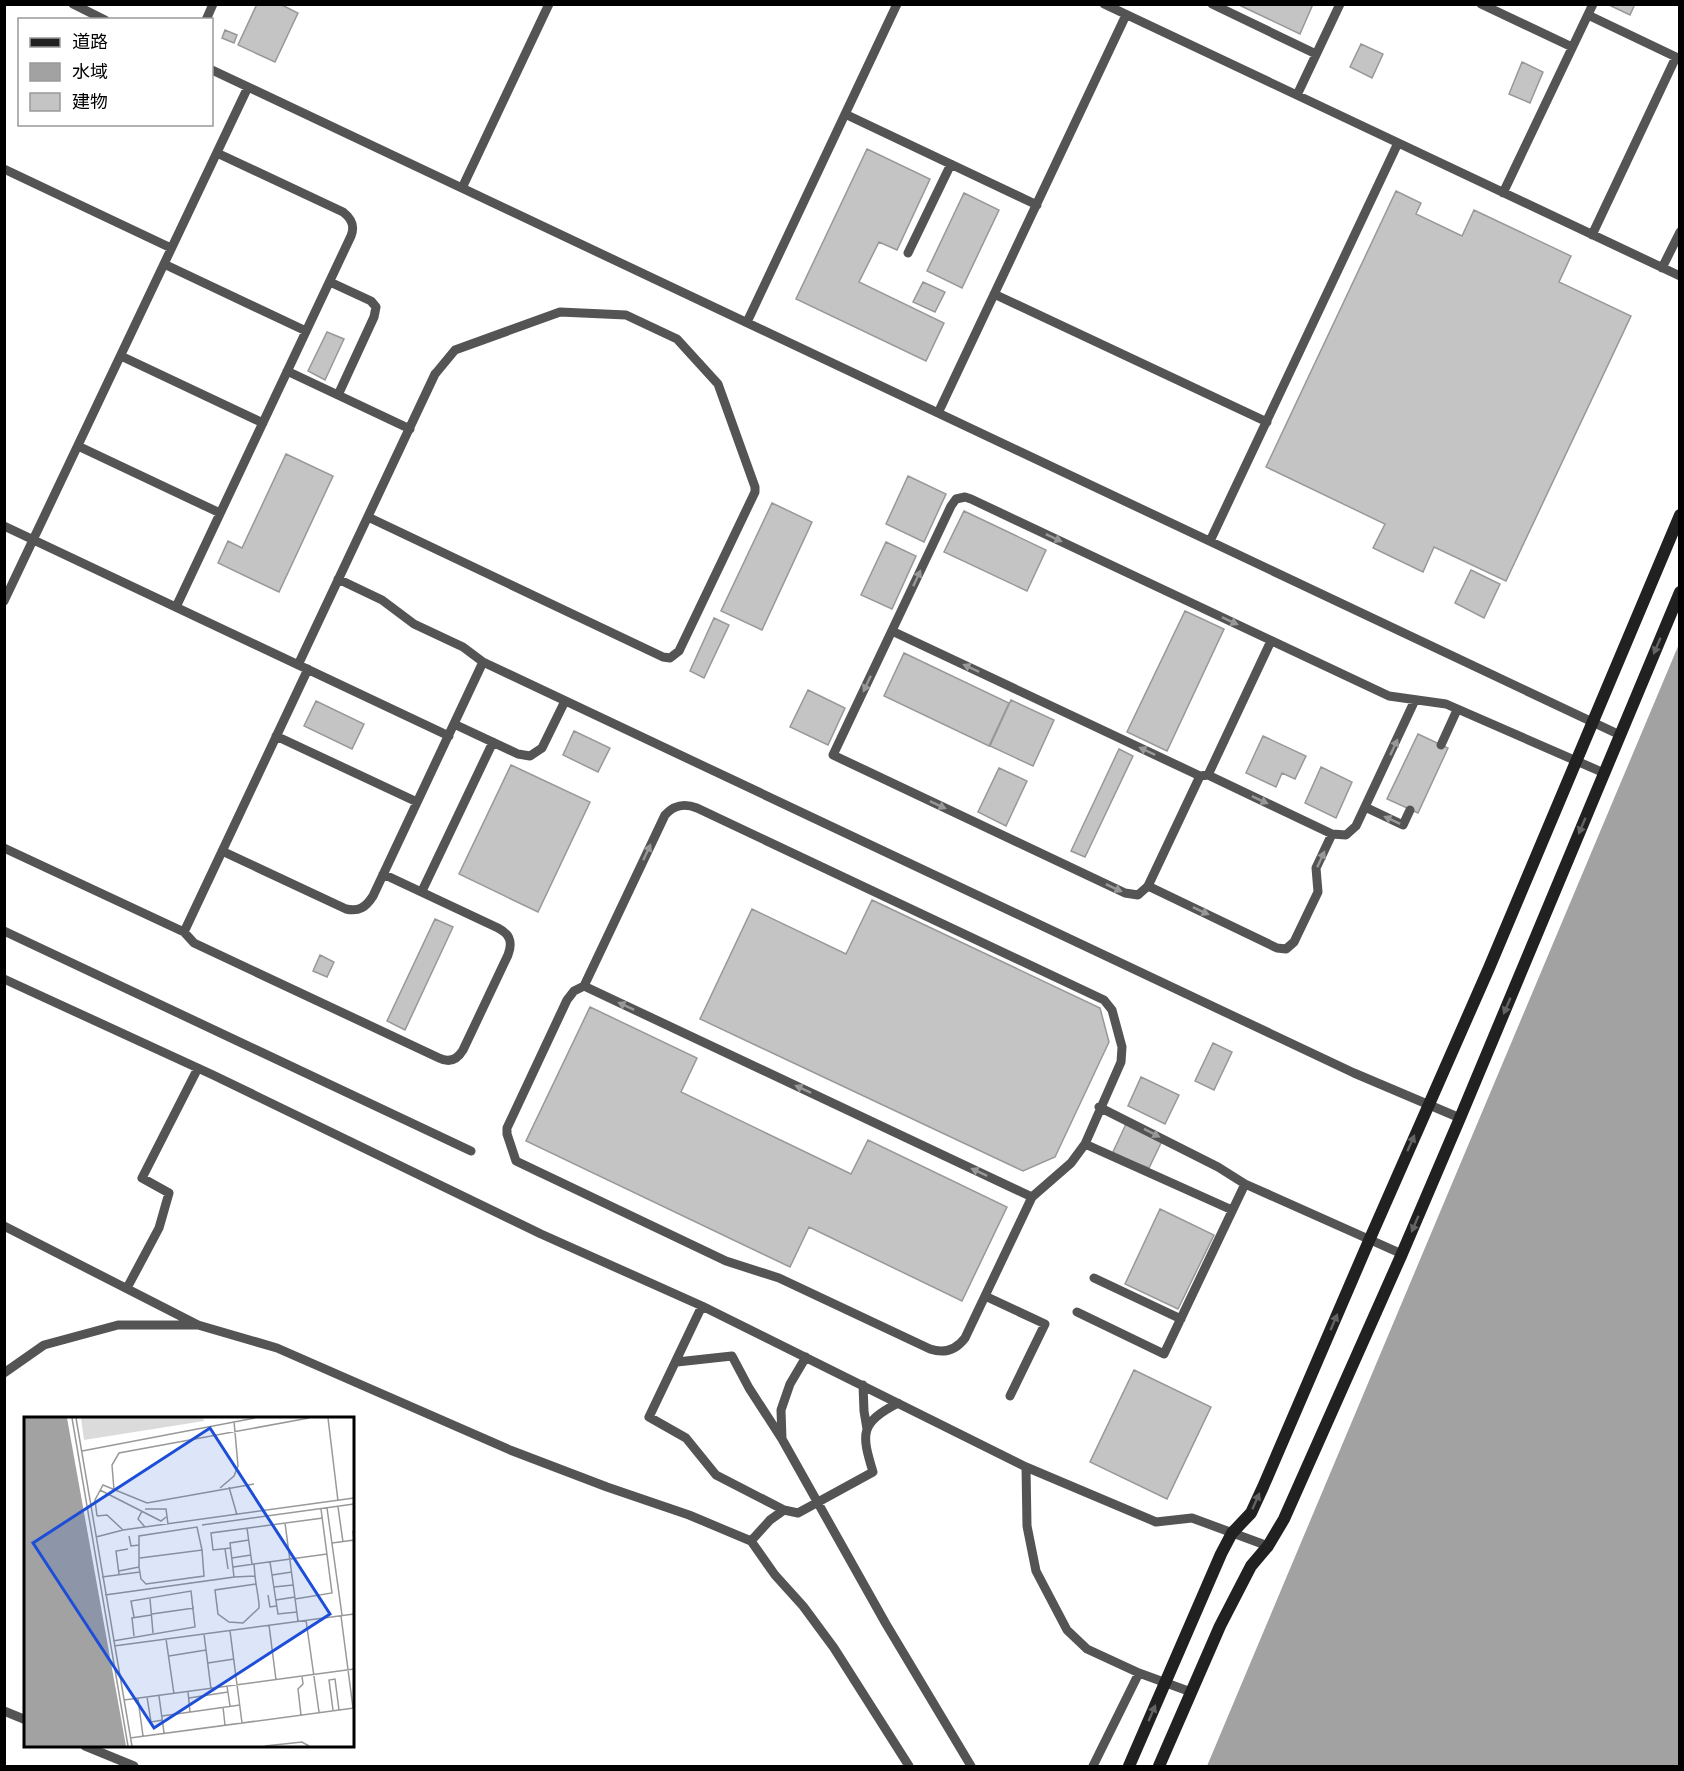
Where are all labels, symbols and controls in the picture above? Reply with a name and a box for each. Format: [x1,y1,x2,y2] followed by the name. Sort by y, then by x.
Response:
[18,18,213,126] legend
[72,32,108,52] text: 道路
[72,63,108,82] text: 水域
[72,92,108,112] text: 建物
[1045,533,1062,542] one-way arrow
[913,569,922,586] one-way arrow
[1221,617,1238,626] one-way arrow
[1652,637,1661,655] one-way arrow
[962,663,979,672] one-way arrow
[863,675,872,692] one-way arrow
[1389,738,1398,755] one-way arrow
[1139,746,1156,755] one-way arrow
[1252,796,1269,805] one-way arrow
[929,800,946,809] one-way arrow
[1383,815,1400,824] one-way arrow
[1577,817,1586,835] one-way arrow
[642,843,651,860] one-way arrow
[1316,850,1325,867] one-way arrow
[1105,884,1122,893] one-way arrow
[1192,907,1209,916] one-way arrow
[1502,997,1511,1015] one-way arrow
[618,1001,635,1010] one-way arrow
[794,1084,811,1093] one-way arrow
[1143,1129,1160,1138] one-way arrow
[1406,1134,1416,1152] one-way arrow
[971,1168,988,1177] one-way arrow
[1410,1216,1419,1233] one-way arrow
[1329,1314,1338,1331] one-way arrow
[24,1417,354,1747] inset map
[1252,1493,1261,1510] one-way arrow
[1147,1703,1157,1721] one-way arrow

